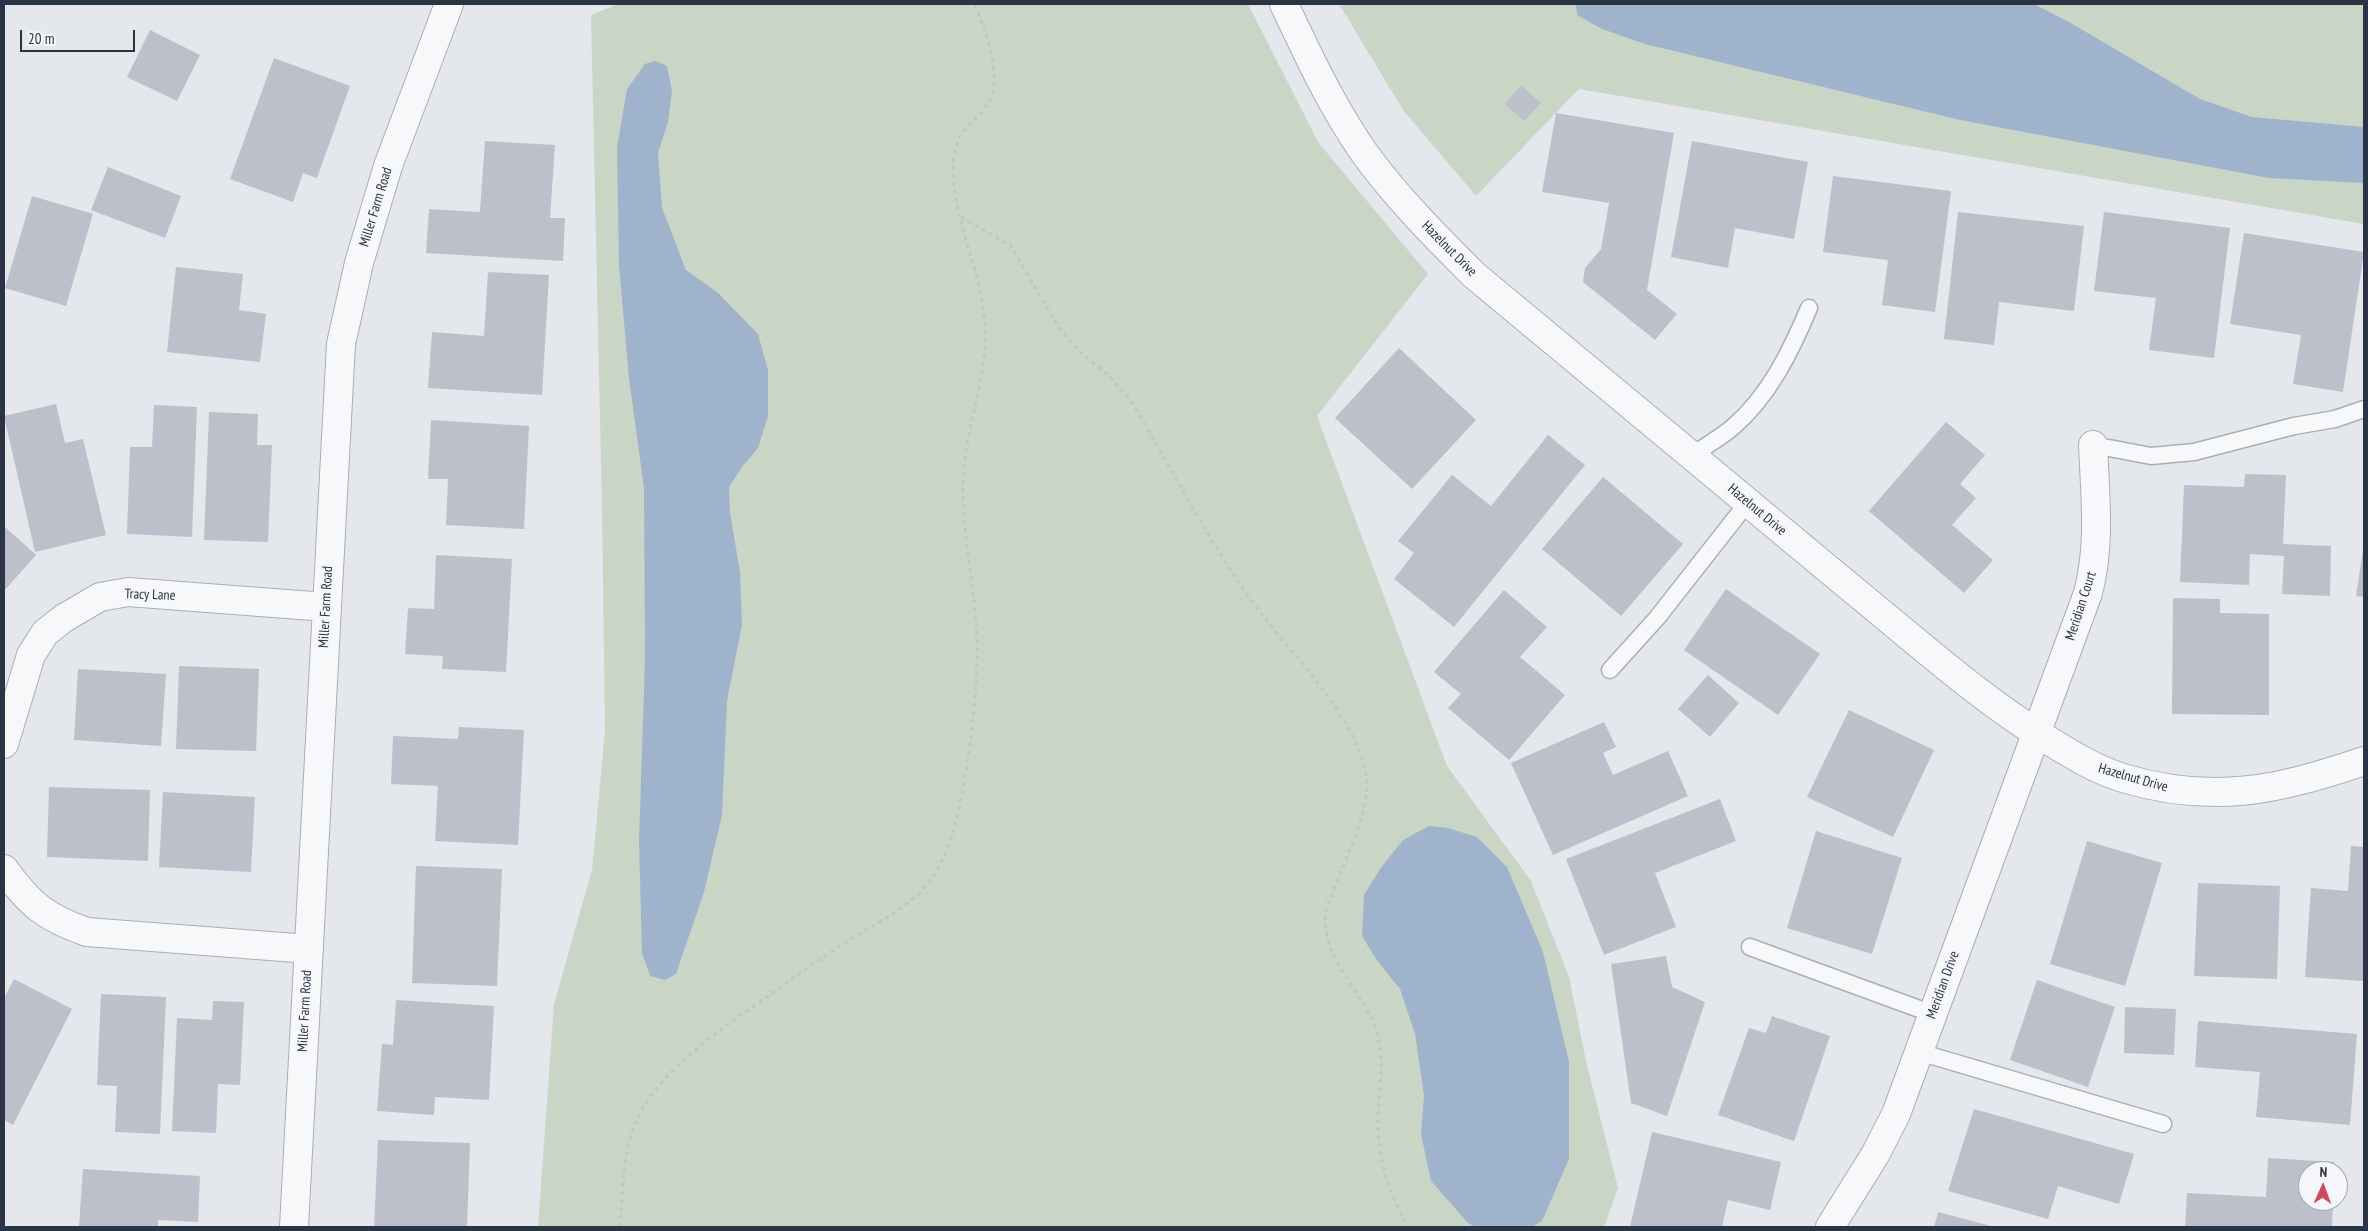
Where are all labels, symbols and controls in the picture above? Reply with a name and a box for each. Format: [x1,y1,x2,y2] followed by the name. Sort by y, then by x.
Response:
[22,20,138,52] scale bar
[28,29,54,48] text: 20 m
[356,165,396,249] street label: Miller Farm Road
[1418,218,1480,280] street label: Hazelnut Drive
[1724,481,1790,539] street label: Hazelnut Drive
[315,565,337,649] street label: Miller Farm Road
[2062,569,2100,643] street label: Meridian Court
[124,586,176,604] street label: Tracy Lane
[2096,760,2170,796] street label: Hazelnut Drive
[1923,949,1963,1021] street label: Meridian Drive
[294,969,316,1053] street label: Miller Farm Road
[2298,1161,2348,1211] north arrow
[2319,1163,2328,1181] text: N

